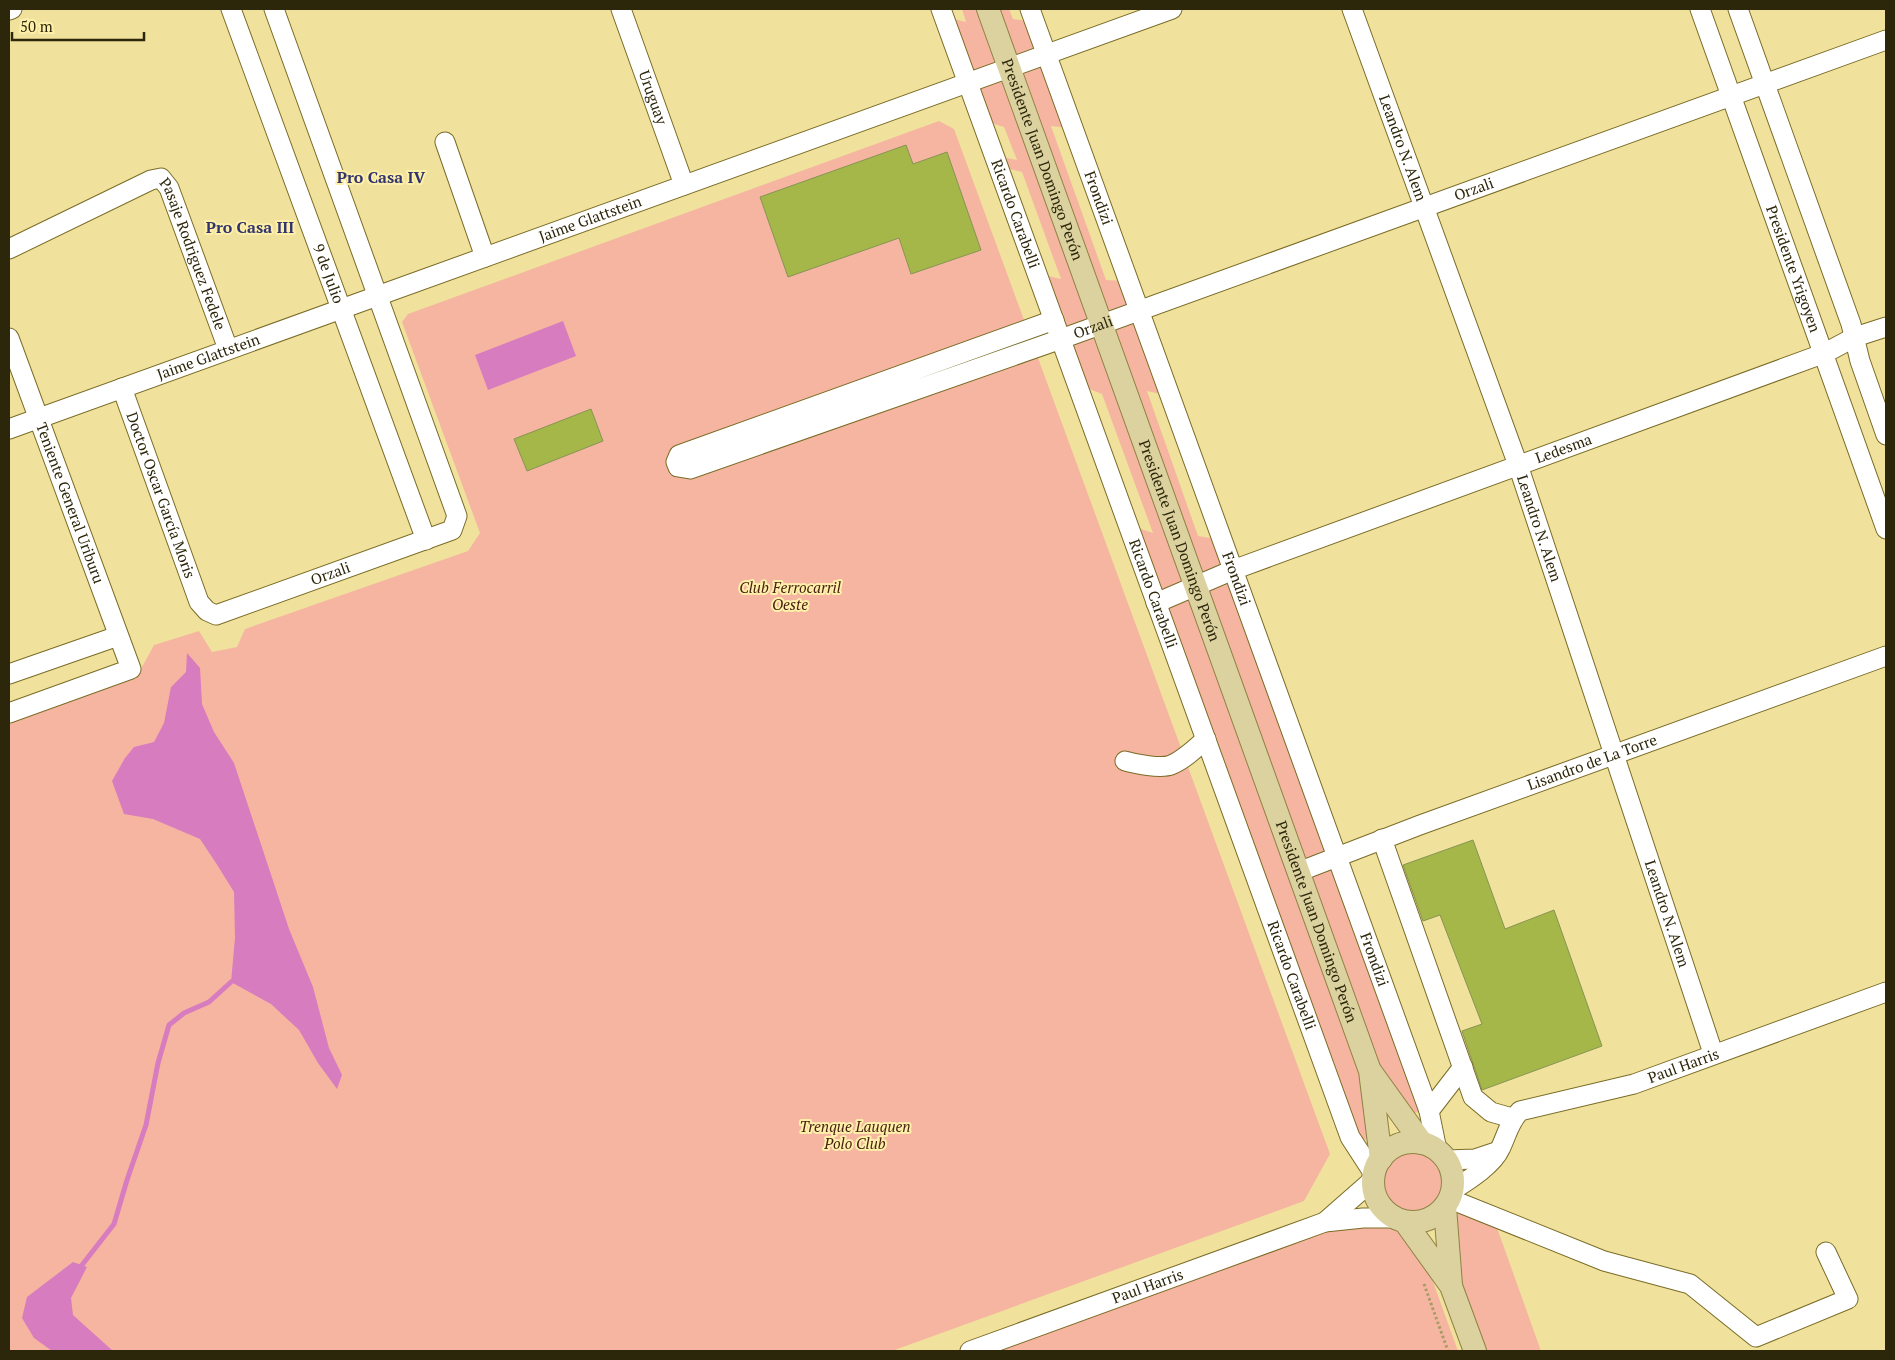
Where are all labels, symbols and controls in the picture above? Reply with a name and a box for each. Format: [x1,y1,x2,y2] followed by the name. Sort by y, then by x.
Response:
[12,10,145,42] scale bar
[20,16,53,36] text: 50 m
[998,56,1089,263] street label: Presidente Juan Domingo Perón
[635,67,673,127] street label: Uruguay
[1375,92,1432,204] street label: Leandro N. Alem
[987,156,1045,271] street label: Ricardo Carabelli
[337,166,425,188] district label: Pro Casa IV
[1080,168,1118,227] street label: Frondizi
[1451,172,1496,205] street label: Orzali
[156,173,231,332] street label: Pasaje Rodriguez Fedele
[536,190,644,246] street label: Jaime Glattstein
[1762,202,1826,335] street label: Presidente Yrigoyen
[206,216,294,238] district label: Pro Casa III
[309,241,349,306] street label: 9 de Julio
[1070,310,1115,343] street label: Orzali
[154,328,262,384] street label: Jaime Glattstein
[122,409,201,581] street label: Doctor Oscar García Moris
[32,420,110,586] street label: Teniente General Uriburu
[1532,428,1595,467] street label: Ledesma
[1135,437,1226,644] street label: Presidente Juan Domingo Perón
[1513,472,1567,584] street label: Leandro N. Alem
[1125,536,1183,651] street label: Ricardo Carabelli
[1218,549,1256,608] street label: Frondizi
[308,557,353,589] street label: Orzali
[739,577,842,614] park label: Club Ferrocarril Oeste
[1524,729,1660,794] street label: Lisandro de La Torre
[1272,818,1363,1025] street label: Presidente Juan Domingo Perón
[1641,857,1695,970] street label: Leandro N. Alem
[1263,918,1321,1032] street label: Ricardo Carabelli
[1356,930,1394,989] street label: Frondizi
[1645,1043,1721,1087] street label: Paul Harris
[799,1116,911,1153] park label: Trenque Lauquen Polo Club
[1109,1263,1186,1308] street label: Paul Harris

